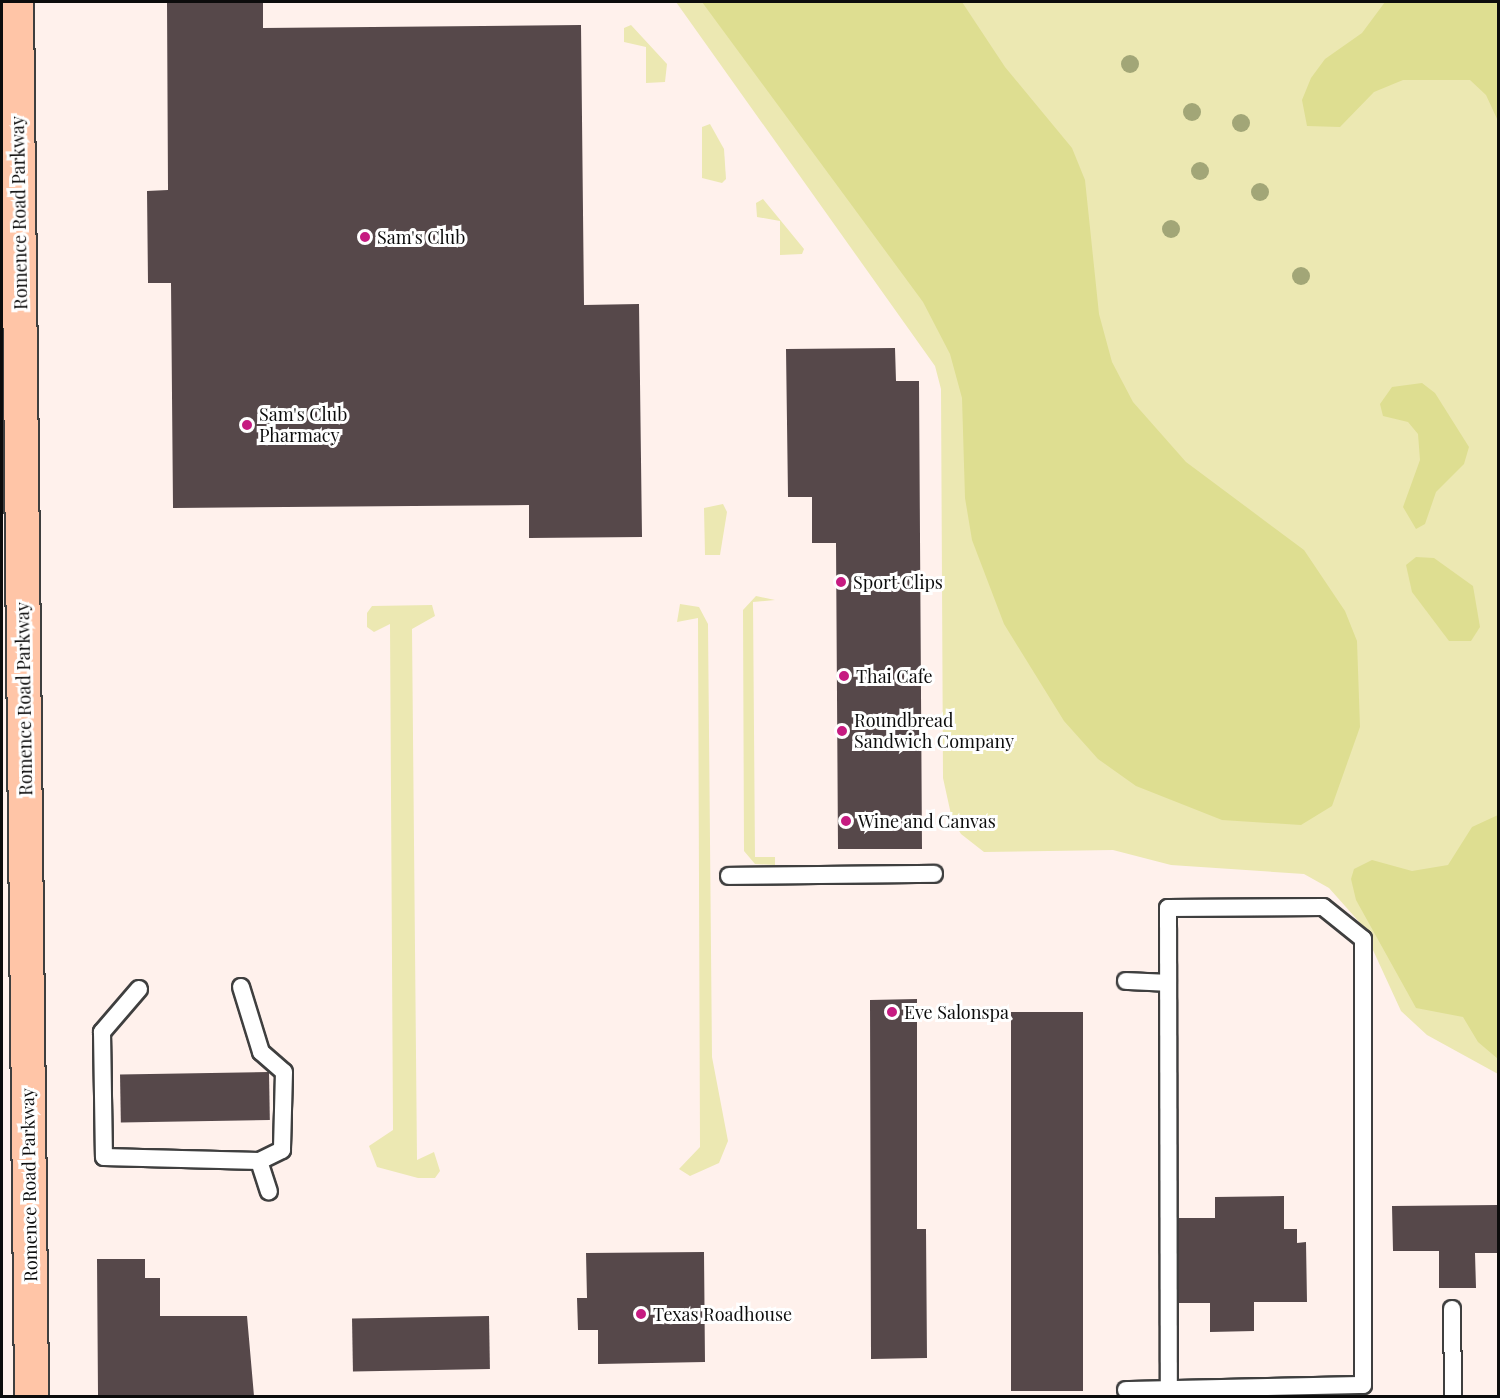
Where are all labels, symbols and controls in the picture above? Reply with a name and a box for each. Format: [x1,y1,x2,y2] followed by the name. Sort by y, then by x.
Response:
[7,116,31,310] street label: Romence Road Parkway
[377,226,465,248] place label: Sam's Club
[358,230,372,244] marker: Sam's Club
[259,404,347,446] place label: Sam's Club Pharmacy
[240,418,254,432] marker: Sam's Club Pharmacy
[853,571,943,593] place label: Sport Clips
[834,575,848,589] marker: Sport Clips
[12,602,36,796] street label: Romence Road Parkway
[856,665,932,687] place label: Thai Cafe
[837,669,851,683] marker: Thai Cafe
[854,710,1014,752] place label: Roundbread Sandwich Company
[835,724,849,738] marker: Roundbread Sandwich Company
[858,810,996,832] place label: Wine and Canvas
[839,814,853,828] marker: Wine and Canvas
[904,1001,1009,1023] place label: Eve Salonspa
[885,1005,899,1019] marker: Eve Salonspa
[17,1088,41,1282] street label: Romence Road Parkway
[653,1303,792,1325] place label: Texas Roadhouse
[634,1307,648,1321] marker: Texas Roadhouse

